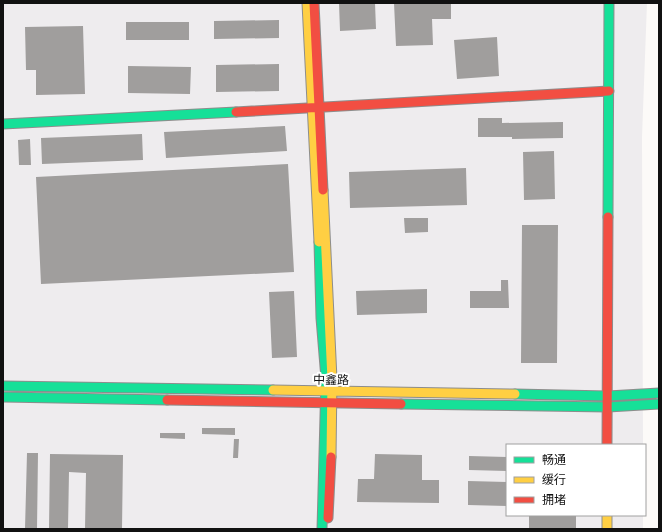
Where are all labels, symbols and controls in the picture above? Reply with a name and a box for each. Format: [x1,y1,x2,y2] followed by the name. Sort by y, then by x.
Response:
[313,372,349,387] street label: 中鑫路
[506,444,646,516] legend
[542,452,566,467] text: 畅通
[542,472,566,487] text: 缓行
[542,492,566,507] text: 拥堵

